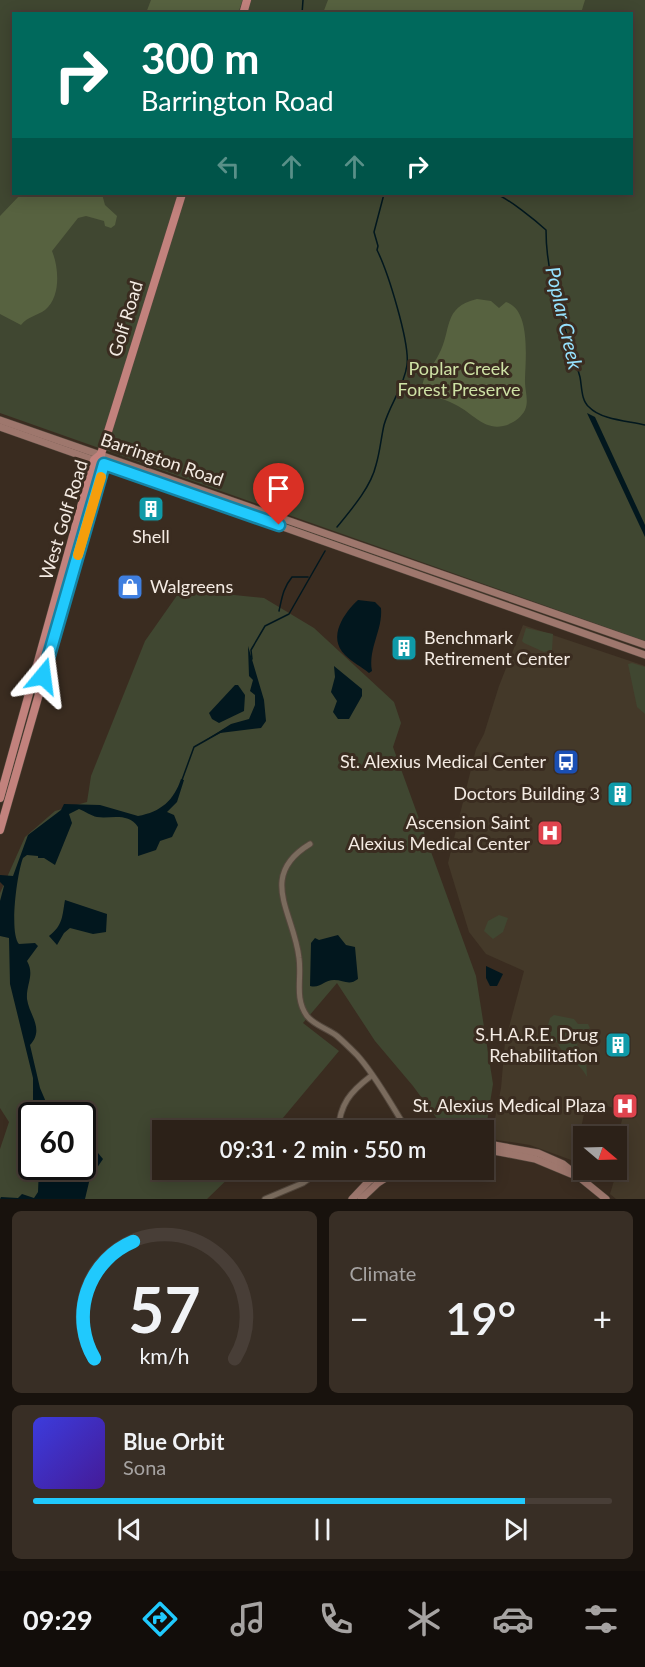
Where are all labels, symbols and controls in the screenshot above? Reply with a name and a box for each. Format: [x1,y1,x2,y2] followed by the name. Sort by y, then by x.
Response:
[141,33,259,83] text: 300 m
[42,36,120,114] icon: right
[141,84,334,117] text: Barrington Road
[212,150,245,183] icon: left
[275,150,308,183] icon: ahead
[338,150,371,183] icon: ahead
[401,150,434,183] icon: right
[541,264,589,372] water label: Poplar Creek
[103,278,147,359] street label: Golf Road
[398,357,520,400] park label: Poplar Creek Forest Preserve
[98,428,227,490] street label: Barrington Road
[34,457,92,582] street label: West Golf Road
[253,463,304,525] pin
[262,472,295,505] icon: arrive
[136,494,166,524] building icon: Shell
[132,525,170,547] place label: Shell
[115,572,145,602] shop icon: Walgreens
[150,575,233,597] place label: Walgreens
[424,626,570,669] place label: Benchmark Retirement Center
[389,633,419,663] building icon: Benchmark Retirement Center
[11,644,75,708] position arrow
[551,747,581,777] bus stop icon: St. Alexius Medical Center
[340,750,546,772] place label: St. Alexius Medical Center
[605,779,635,809] building icon: Doctors Building 3
[453,782,600,804] place label: Doctors Building 3
[348,811,531,854] place label: Ascension Saint Alexius Medical Center
[535,818,565,848] hospital icon: Ascension Saint Alexius Medical Center
[475,1023,598,1066] place label: S.H.A.R.E. Drug Rehabilitation
[603,1030,633,1060] building icon: S.H.A.R.E. Drug Rehabilitation
[610,1091,640,1121] hospital icon: St. Alexius Medical Plaza
[413,1094,606,1116] place label: St. Alexius Medical Plaza
[18,1102,96,1180] speed limit sign: 60
[573,1126,627,1180] north arrow
[573,1126,627,1180] map controls
[220,1136,426,1163] text: 09:31 · 2 min · 550 m
[350,1261,416,1285] text: Climate
[128,1271,200,1346] text: 57
[445,1291,516,1345] text: 19°
[350,1298,369,1338] text: −
[593,1298,612,1338] text: +
[139,1343,189,1369] text: km/h
[123,1428,224,1455] text: Blue Orbit
[123,1455,166,1479] text: Sona
[113,1513,146,1546] icon: previous
[306,1513,339,1546] icon: pause
[499,1513,532,1546] icon: next
[139,1598,181,1640] icon: directions
[227,1598,269,1640] icon: music
[315,1598,357,1640] icon: phone
[403,1598,445,1640] icon: climate
[492,1598,534,1640] icon: car
[580,1598,622,1640] icon: filters
[23,1603,93,1636] text: 09:29

